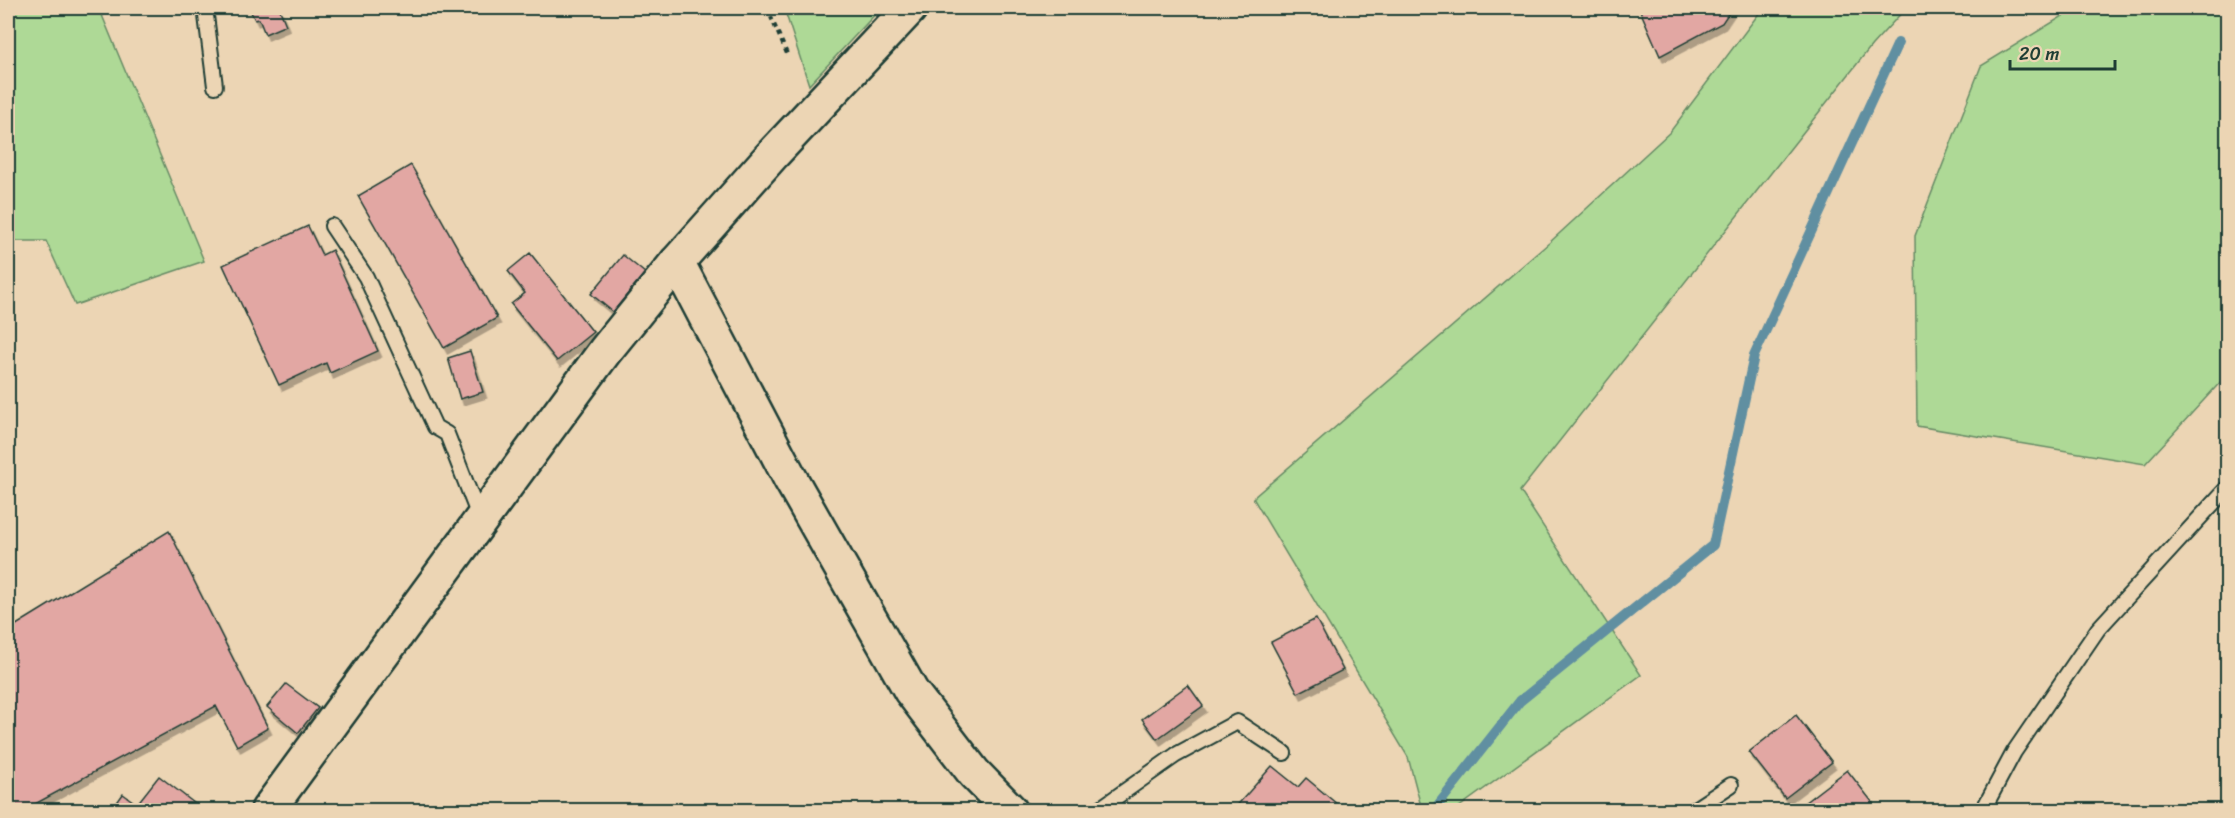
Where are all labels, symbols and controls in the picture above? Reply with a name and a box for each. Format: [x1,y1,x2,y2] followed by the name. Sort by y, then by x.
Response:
[2010,33,2115,71] scale bar
[2019,38,2059,70] text: 20 m

